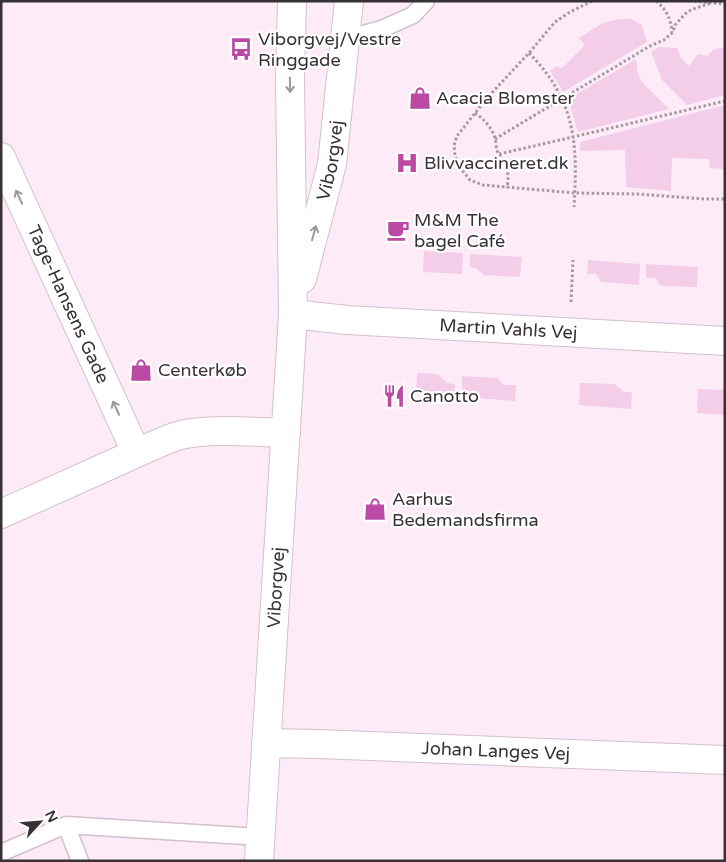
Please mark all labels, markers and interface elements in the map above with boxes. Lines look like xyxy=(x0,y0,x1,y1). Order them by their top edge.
place label: Viborgvej/Vestre Ringgade xyxy=(258,28,401,71)
bus stop icon: Viborgvej/Vestre Ringgade xyxy=(228,36,254,62)
one-way arrow xyxy=(285,76,295,93)
shop icon: Acacia Blomster xyxy=(407,85,433,111)
place label: Acacia Blomster xyxy=(436,87,575,109)
street label: Viborgvej xyxy=(312,119,347,203)
hospital icon: Blivvaccineret.dk xyxy=(394,150,420,176)
place label: Blivvaccineret.dk xyxy=(424,152,569,174)
one-way arrow xyxy=(14,190,24,205)
place label: M&M The bagel Café xyxy=(414,209,505,252)
cafe icon: M&M The bagel Café xyxy=(385,217,411,243)
street label: Tage-Hansens Gade xyxy=(23,222,114,387)
one-way arrow xyxy=(310,226,319,242)
street label: Martin Vahls Vej xyxy=(439,314,578,344)
shop icon: Centerkøb xyxy=(128,357,154,383)
place label: Centerkøb xyxy=(158,359,247,381)
restaurant icon: Canotto xyxy=(381,383,407,409)
place label: Canotto xyxy=(410,385,479,407)
one-way arrow xyxy=(111,401,120,416)
place label: Aarhus Bedemandsfirma xyxy=(392,488,539,531)
shop icon: Aarhus Bedemandsfirma xyxy=(362,496,388,522)
street label: Viborgvej xyxy=(262,546,289,629)
street label: Johan Langes Vej xyxy=(421,737,571,765)
north arrow xyxy=(15,797,65,847)
text: N xyxy=(41,808,61,825)

